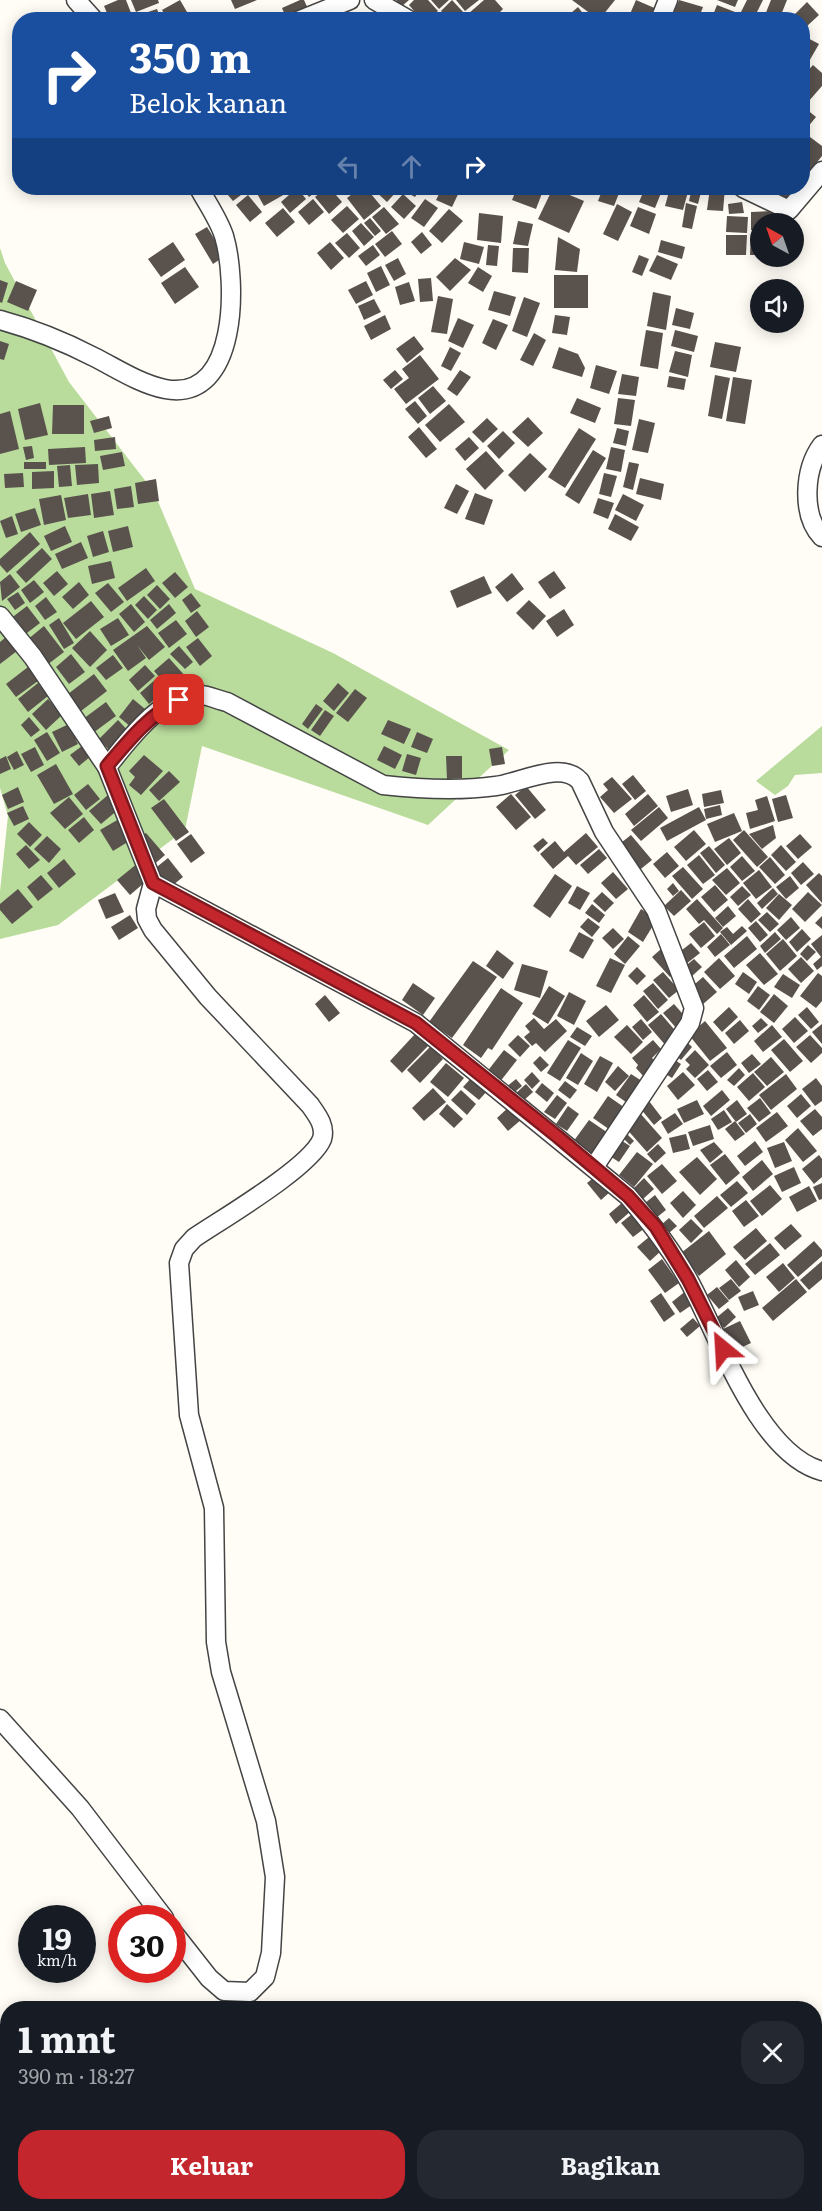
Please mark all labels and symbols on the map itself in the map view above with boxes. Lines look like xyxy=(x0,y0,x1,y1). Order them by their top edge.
north arrow xyxy=(750,213,804,267)
pin xyxy=(153,674,204,725)
position arrow xyxy=(691,1317,755,1381)
speed limit sign: 30 xyxy=(108,1905,186,1983)

